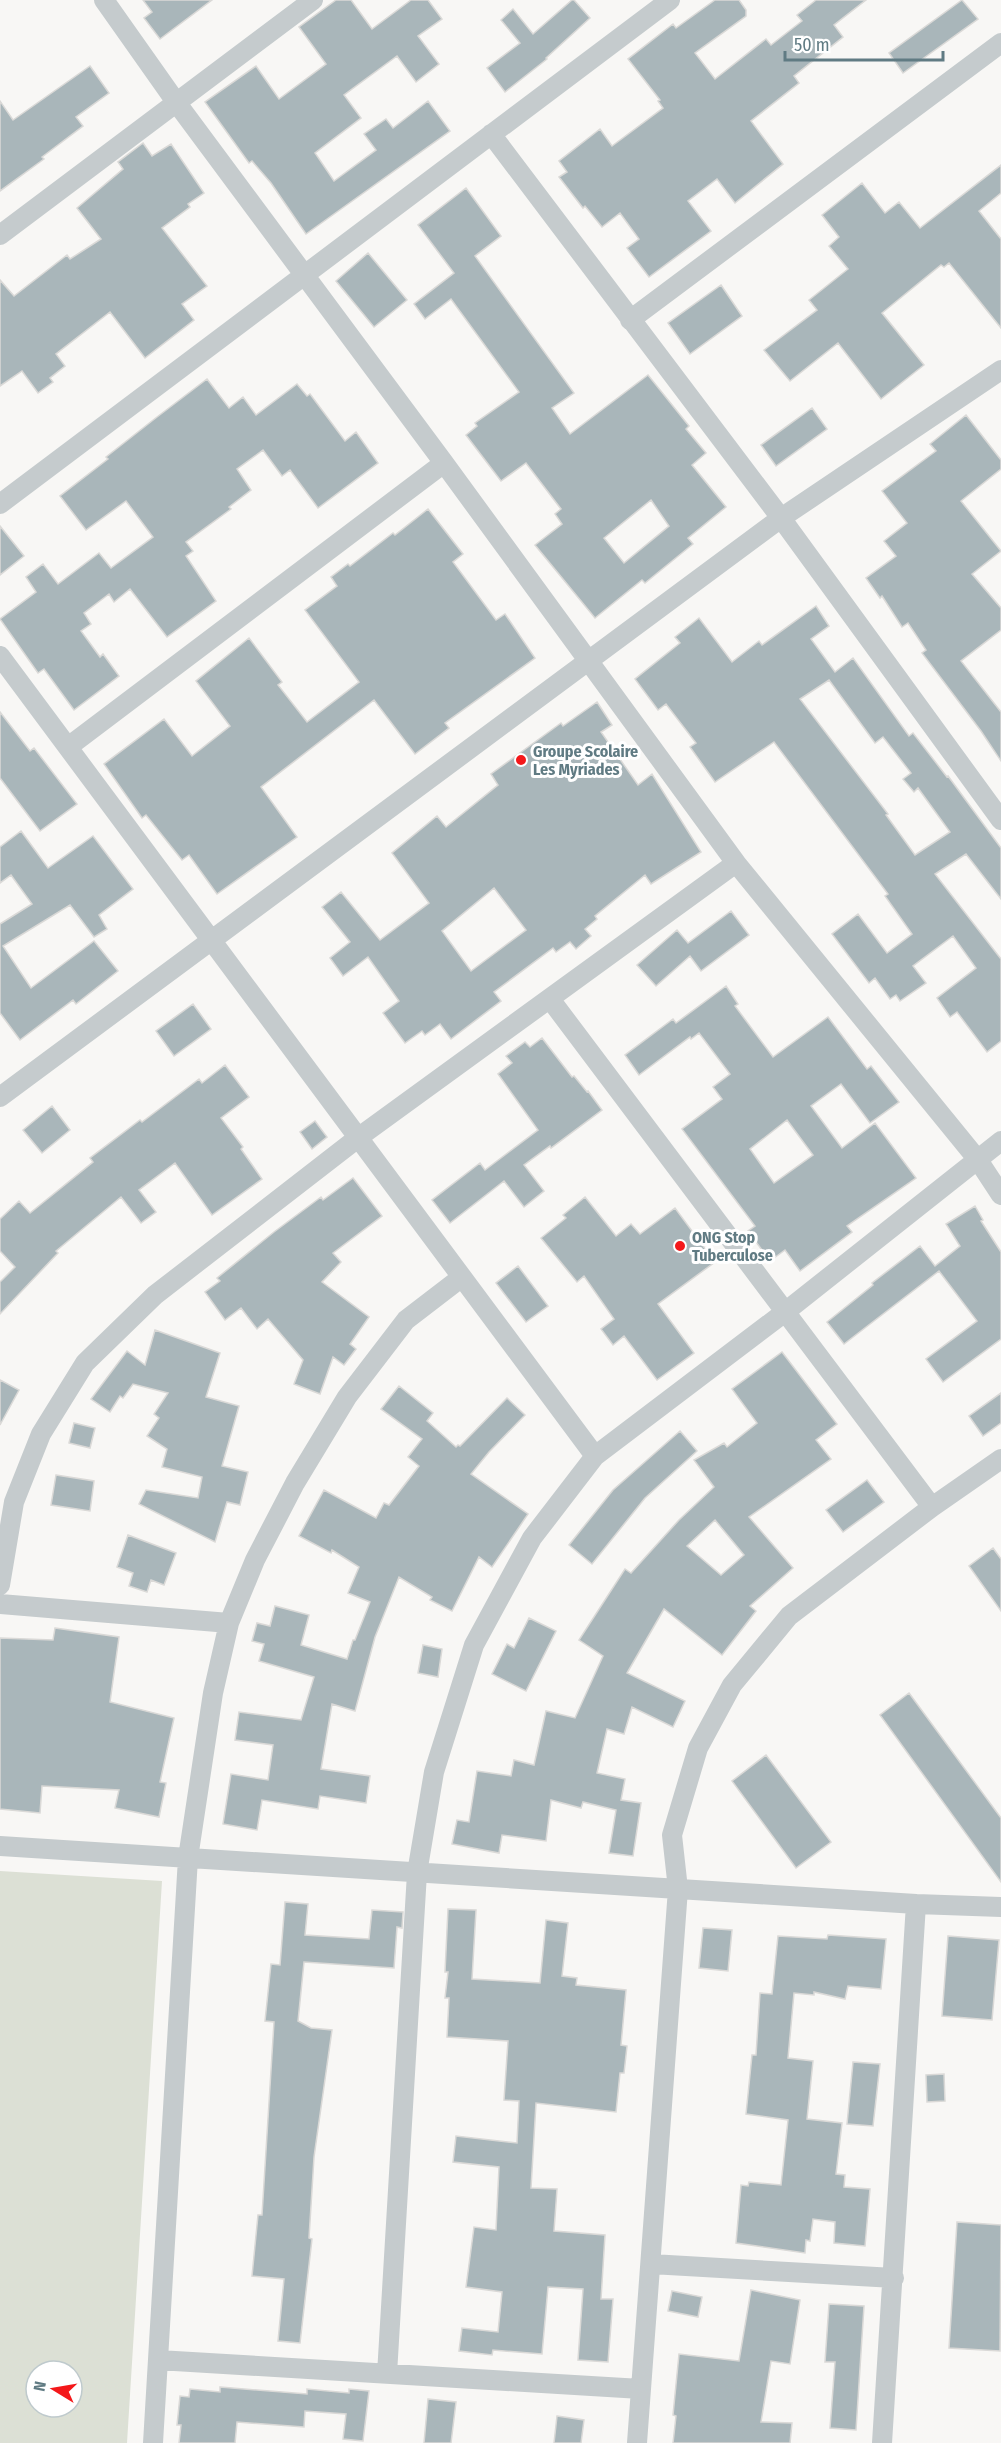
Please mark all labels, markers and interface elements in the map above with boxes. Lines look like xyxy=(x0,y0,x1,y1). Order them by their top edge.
scale bar xyxy=(785,24,942,62)
text: 50 m xyxy=(794,34,830,56)
place label: Groupe Scolaire Les Myriades xyxy=(533,742,638,779)
marker: Groupe Scolaire Les Myriades xyxy=(514,753,528,767)
place label: ONG Stop Tuberculose xyxy=(692,1228,773,1265)
marker: ONG Stop Tuberculose xyxy=(673,1239,687,1253)
north arrow xyxy=(24,2359,84,2419)
text: N xyxy=(30,2380,50,2393)

